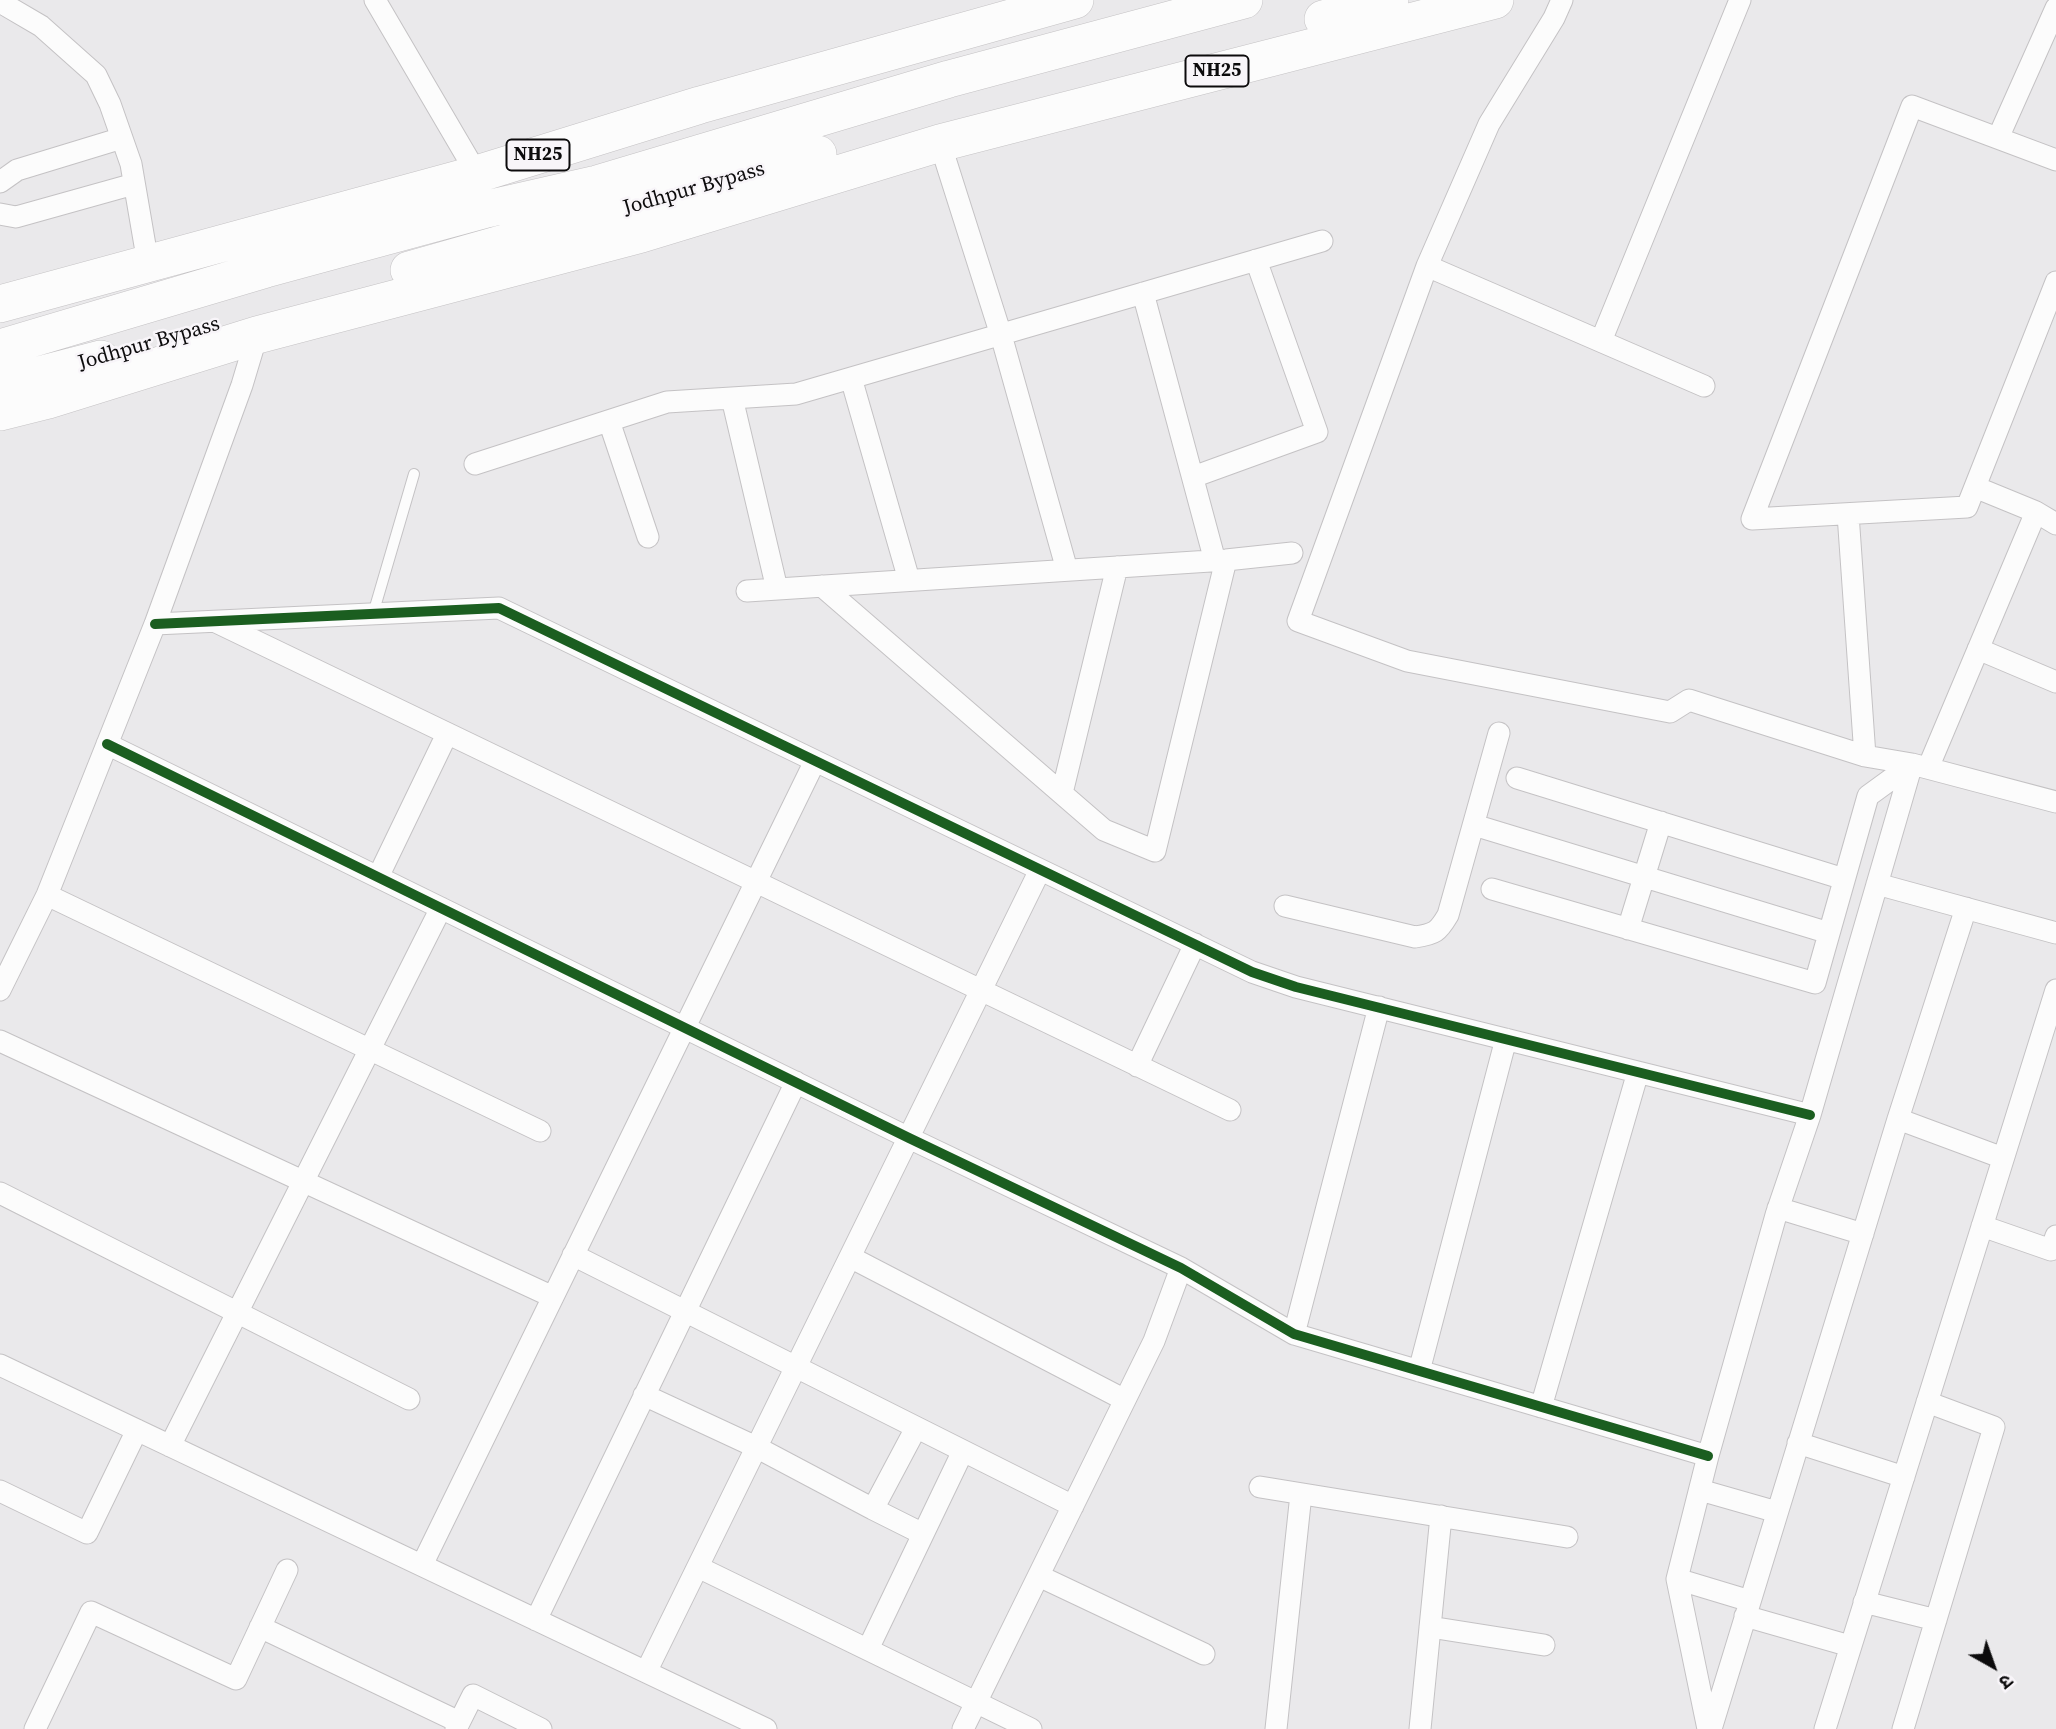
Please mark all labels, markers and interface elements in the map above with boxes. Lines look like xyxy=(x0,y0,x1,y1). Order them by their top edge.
road number: NH25 xyxy=(1186,55,1248,86)
road number: NH25 xyxy=(506,140,570,170)
street label: Jodhpur Bypass xyxy=(620,157,768,221)
street label: Jodhpur Bypass xyxy=(75,312,223,376)
north arrow xyxy=(1958,1631,2028,1701)
text: उ xyxy=(1994,1669,2019,1696)

